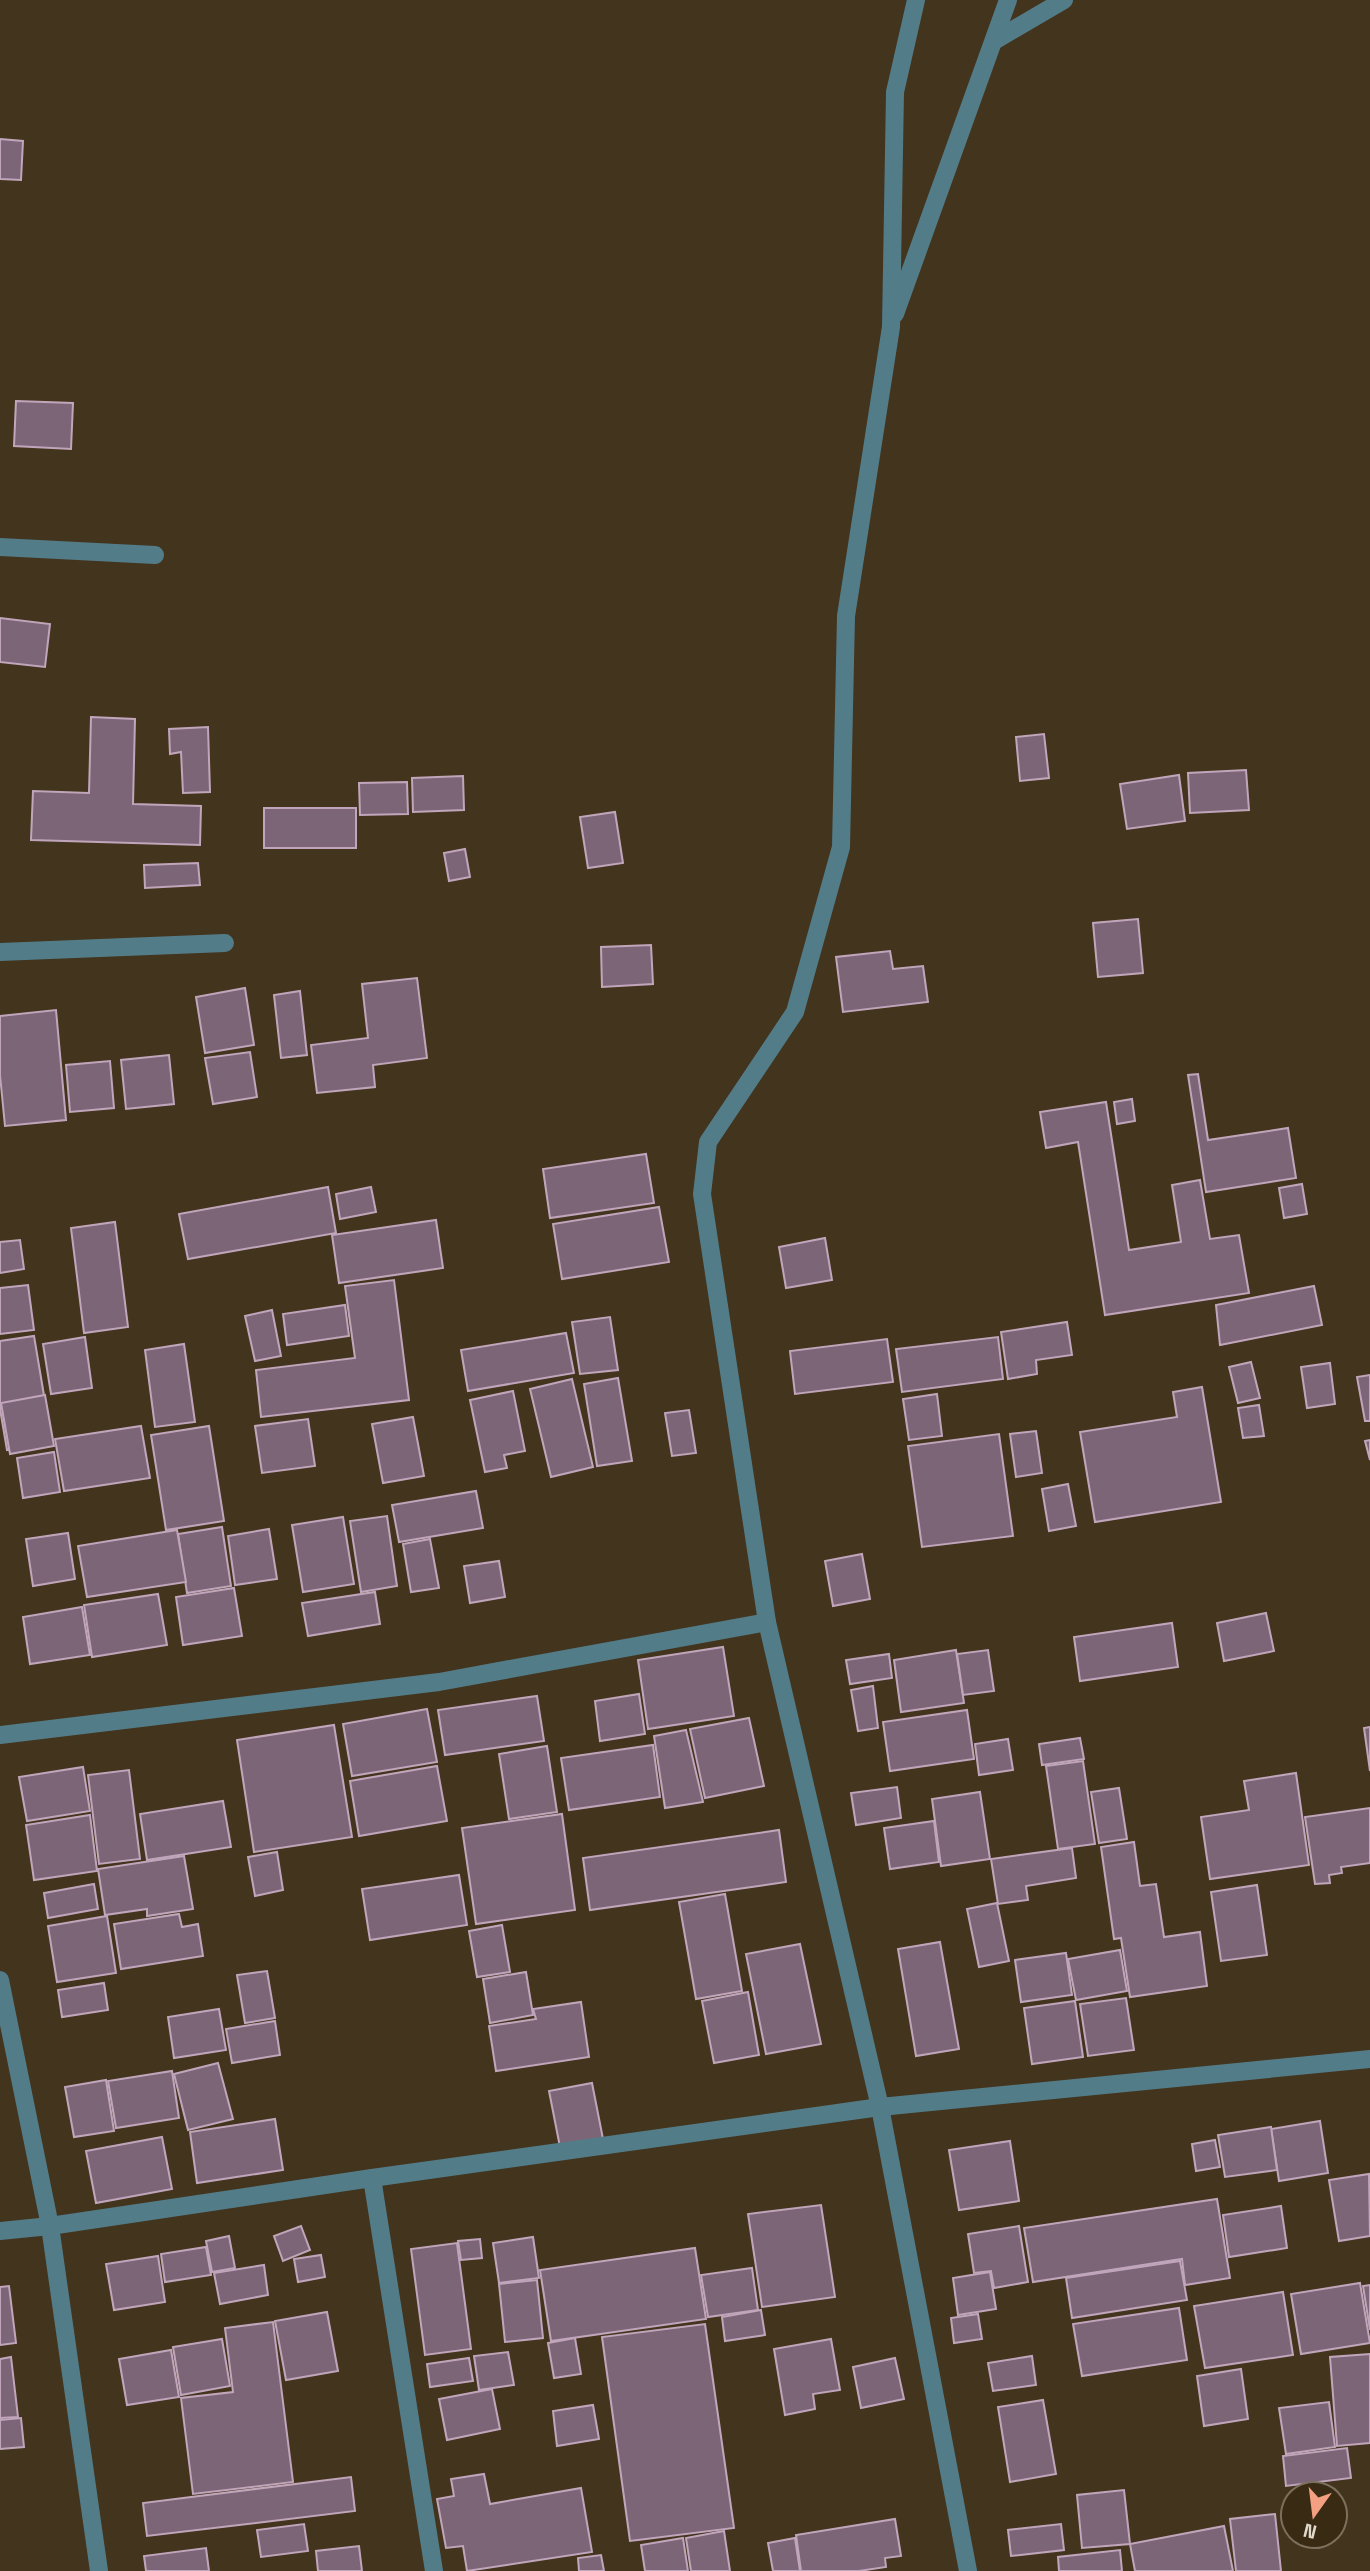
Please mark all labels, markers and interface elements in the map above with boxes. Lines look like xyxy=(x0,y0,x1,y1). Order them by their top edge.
north arrow xyxy=(1279,2480,1349,2550)
text: N xyxy=(1301,2517,1319,2545)

